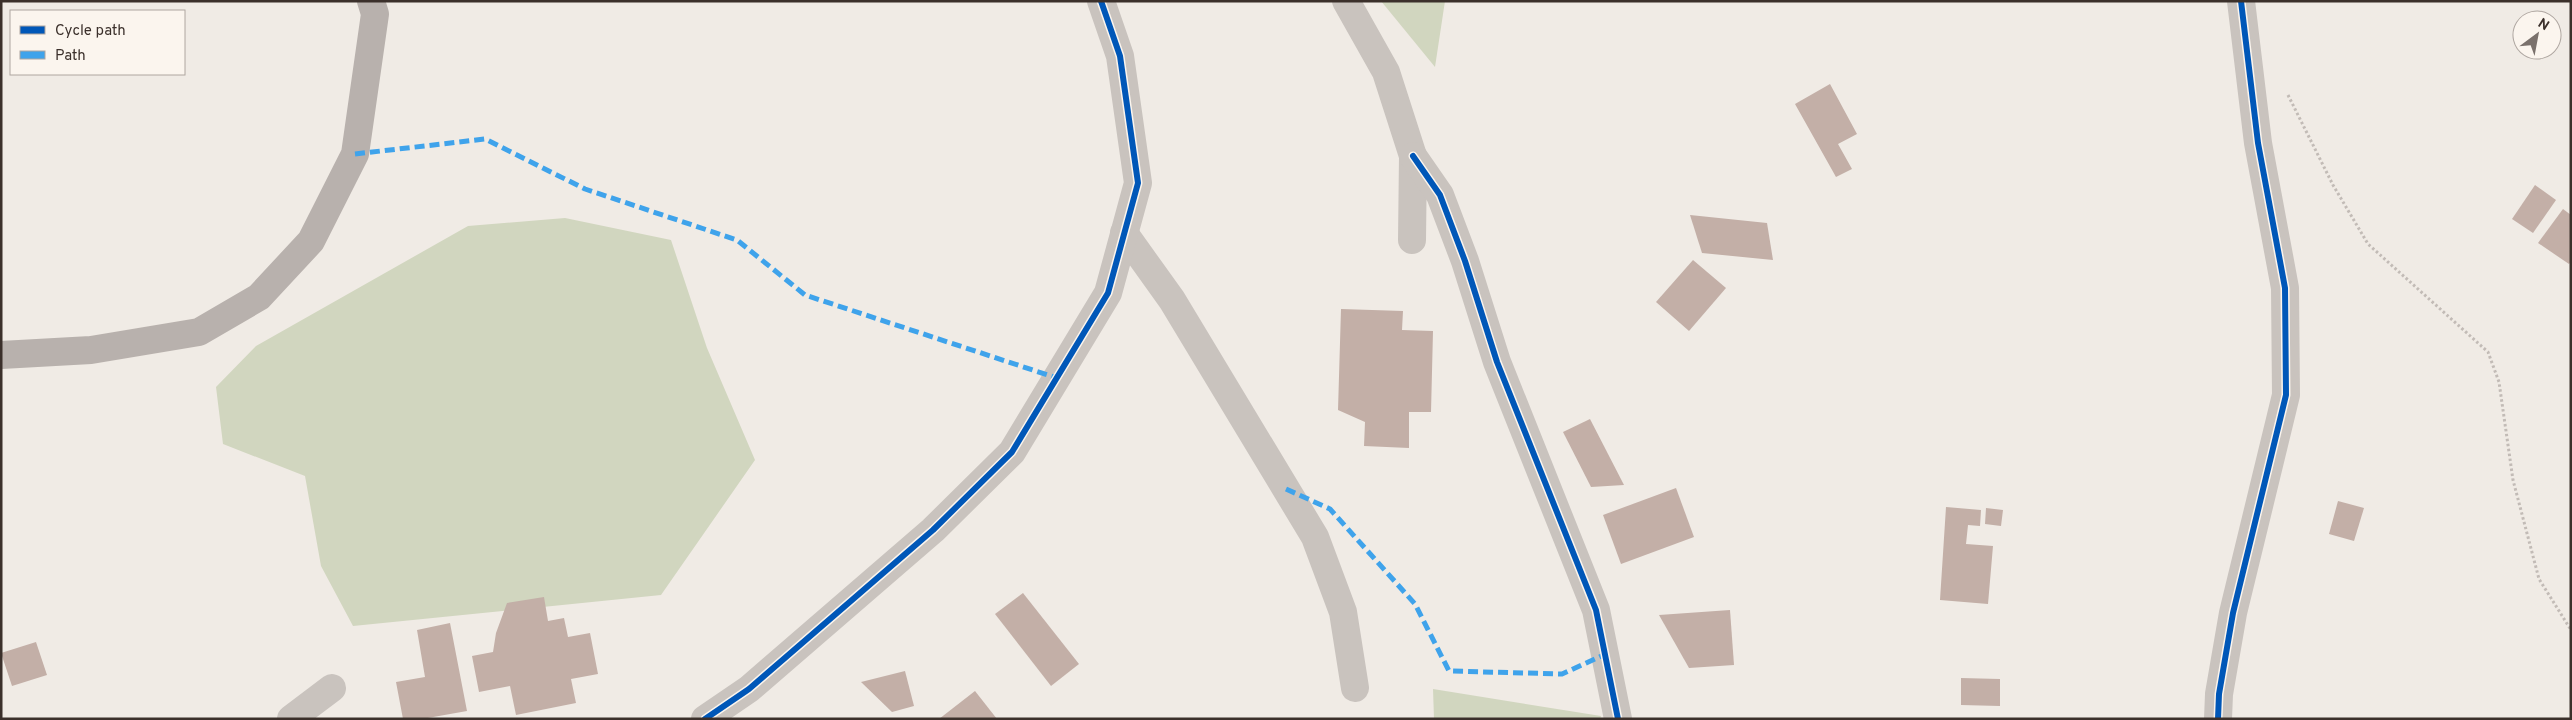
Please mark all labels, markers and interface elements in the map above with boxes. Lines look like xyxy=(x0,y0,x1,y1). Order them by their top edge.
legend xyxy=(10,10,185,75)
north arrow xyxy=(2512,10,2562,60)
text: N xyxy=(2534,15,2552,35)
text: Cycle path xyxy=(55,22,126,41)
text: Path xyxy=(55,47,86,66)

